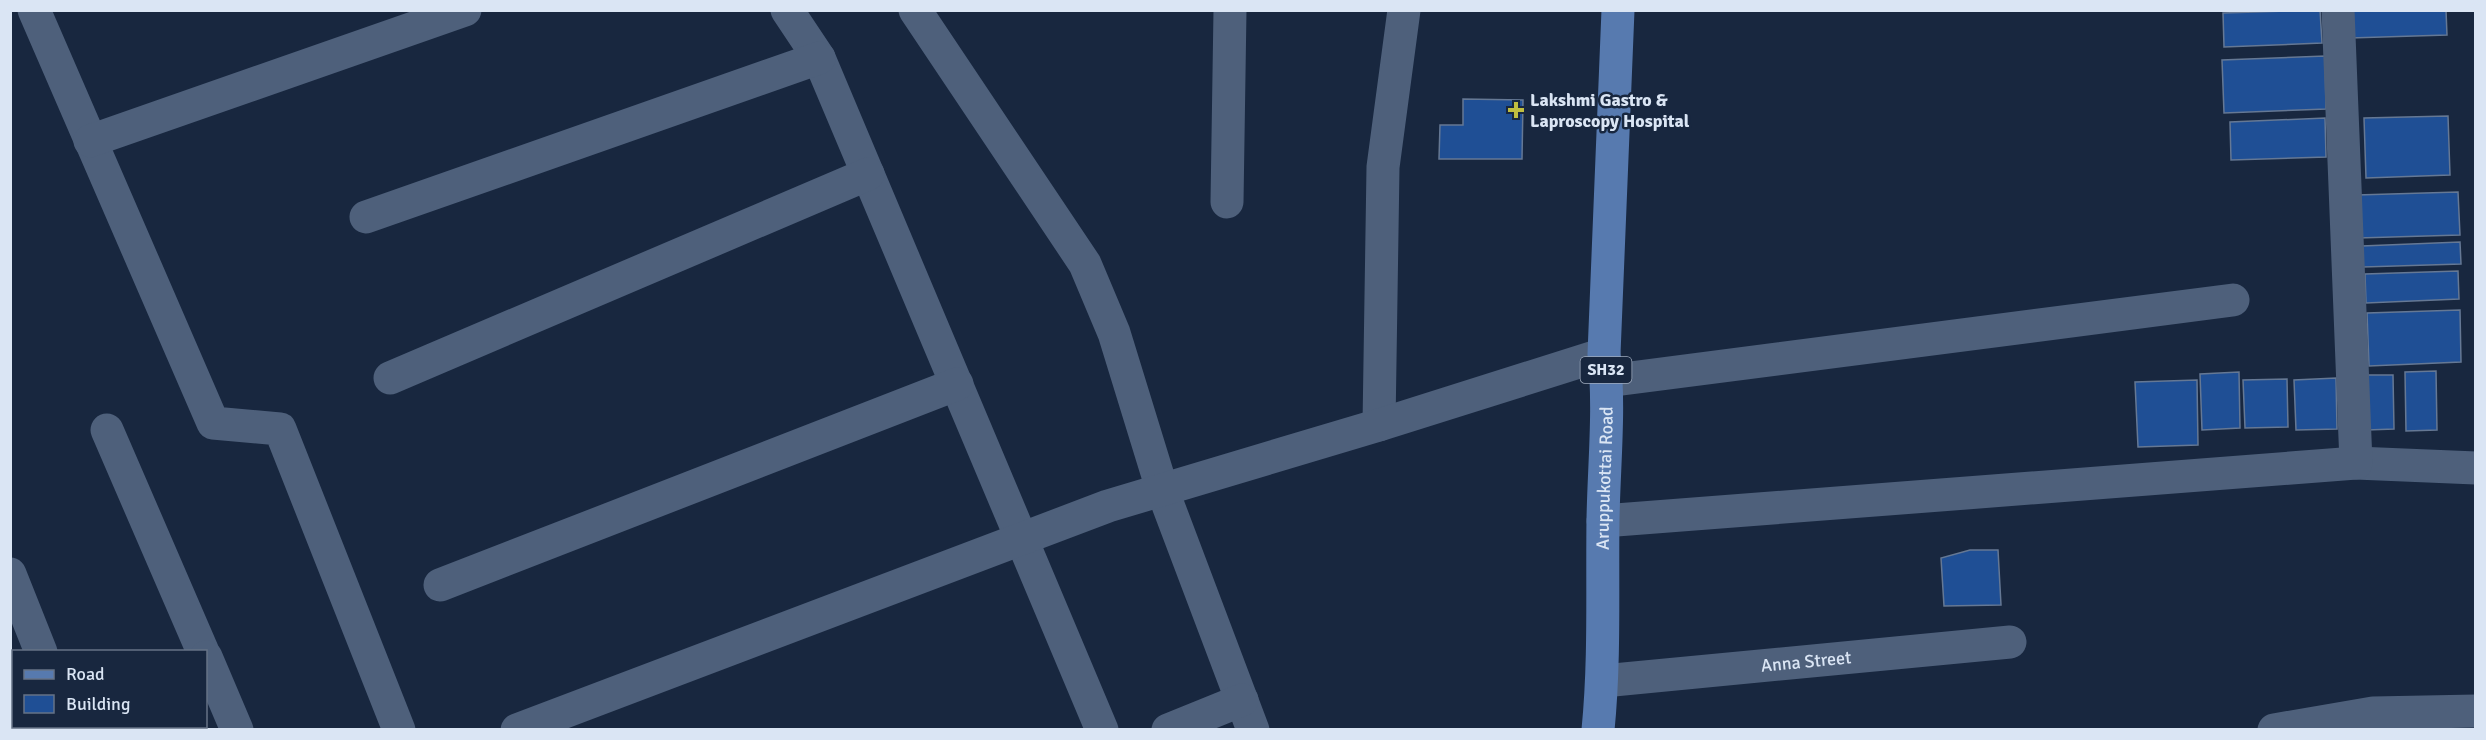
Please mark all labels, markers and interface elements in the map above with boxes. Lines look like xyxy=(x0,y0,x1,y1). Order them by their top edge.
place label: Lakshmi Gastro & Laproscopy Hospital xyxy=(1530,89,1690,132)
marker: Lakshmi Gastro & Laproscopy Hospital xyxy=(1507,101,1525,119)
road number: SH32 xyxy=(1580,357,1632,383)
street label: Aruppukottai Road xyxy=(1592,406,1618,550)
street label: Anna Street xyxy=(1760,646,1852,677)
legend xyxy=(12,650,207,728)
text: Road xyxy=(66,663,105,685)
text: Building xyxy=(66,693,130,715)

